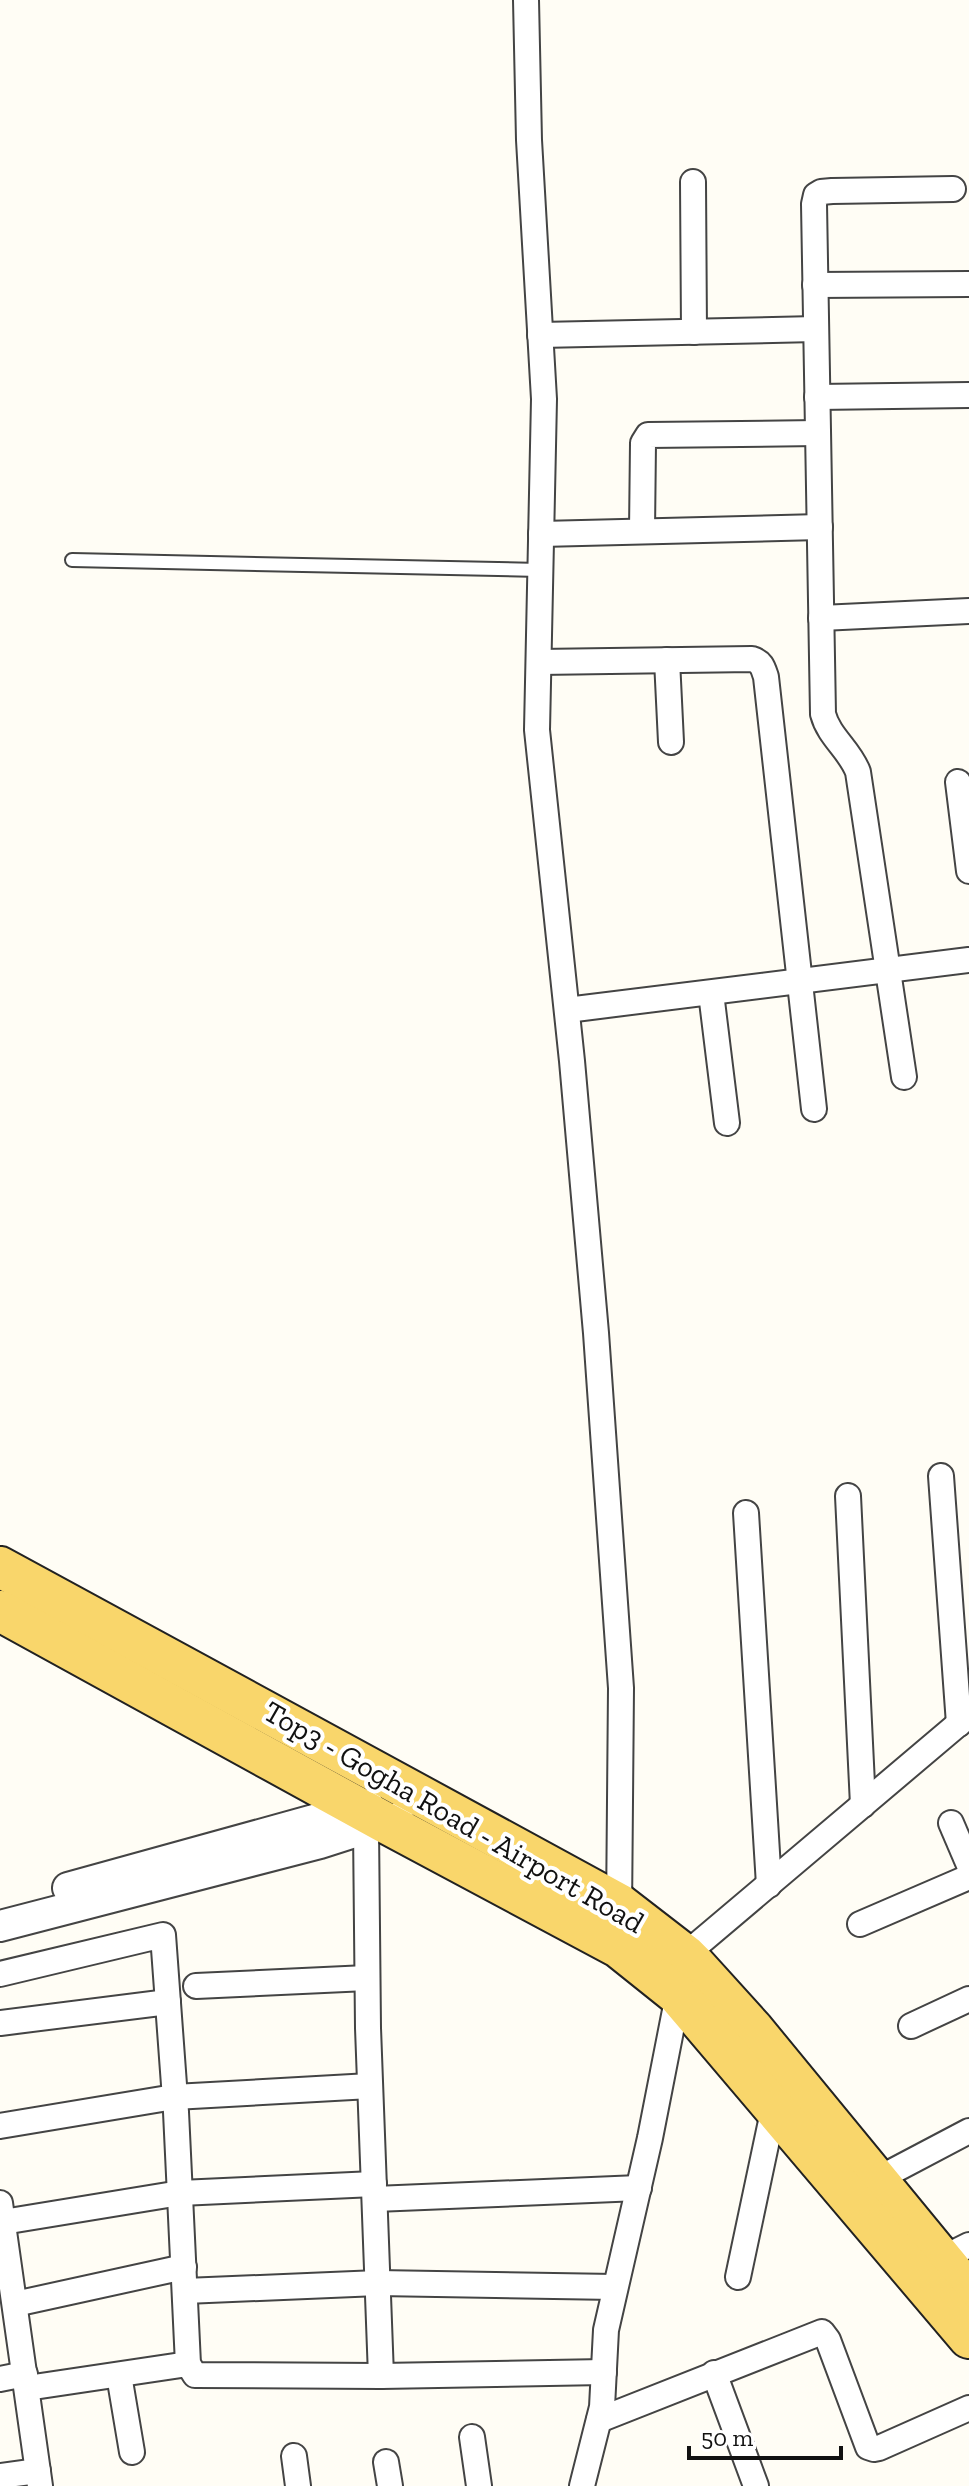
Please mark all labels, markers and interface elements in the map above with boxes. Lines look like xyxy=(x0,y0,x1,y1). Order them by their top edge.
street label: Top3 - Gogha Road - Airport Road xyxy=(258,1693,651,1941)
scale bar xyxy=(689,2410,841,2460)
text: 50 m xyxy=(701,2423,754,2452)

